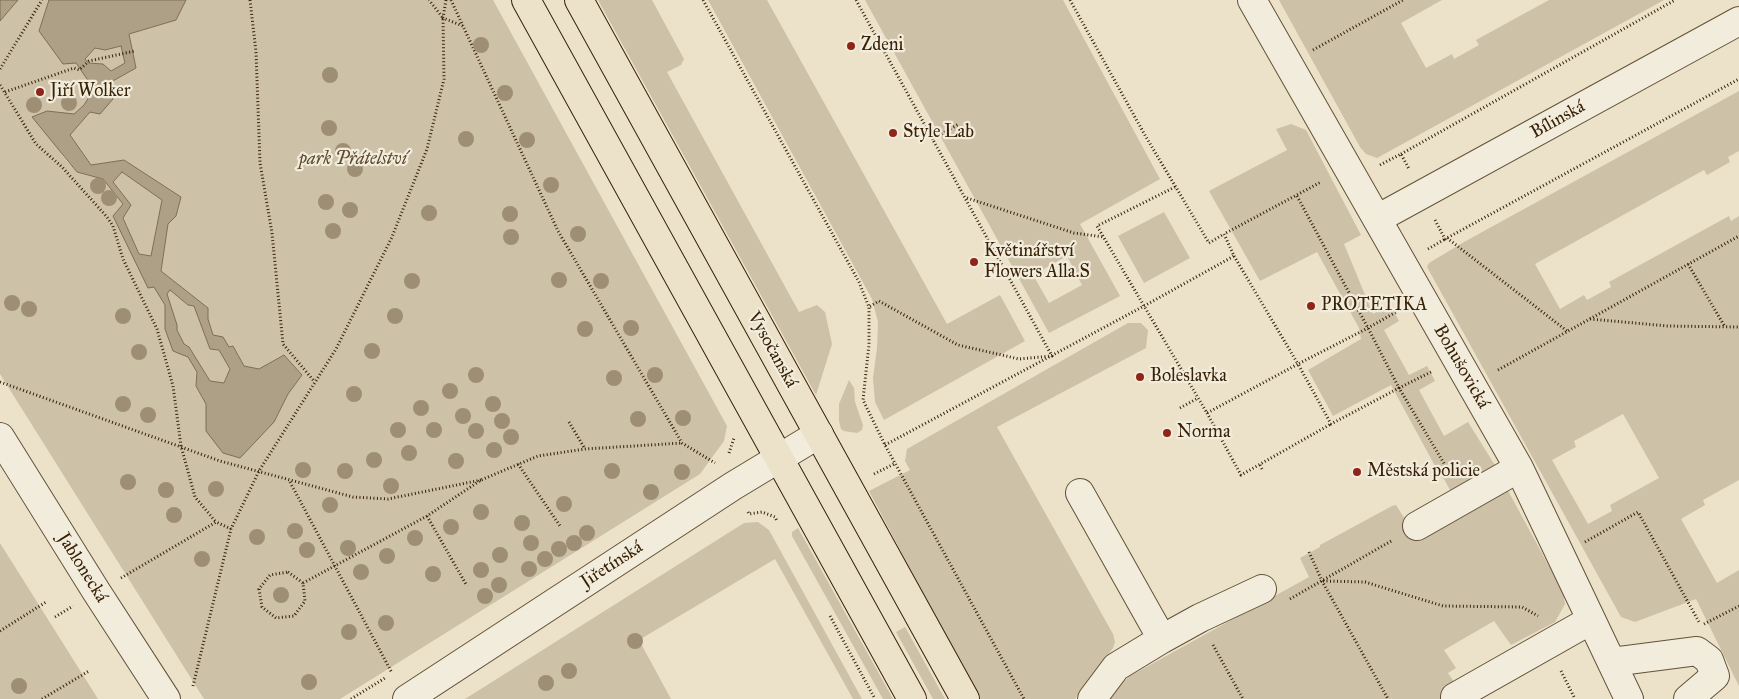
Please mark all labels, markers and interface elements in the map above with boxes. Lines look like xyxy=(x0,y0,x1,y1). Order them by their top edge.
place label: Zdeni xyxy=(861,35,903,57)
marker: Zdeni xyxy=(845,40,857,52)
place label: Jiří Wolker xyxy=(50,81,131,103)
marker: Jiří Wolker xyxy=(34,86,46,98)
street label: Bílinská xyxy=(1527,96,1589,144)
place label: Style Lab xyxy=(903,122,974,144)
marker: Style Lab xyxy=(887,127,899,139)
park label: park Přátelství xyxy=(299,149,407,171)
place label: Květinářství Flowers Alla.S xyxy=(984,241,1090,284)
marker: Květinářství Flowers Alla.S xyxy=(968,256,980,268)
place label: PROTETIKA xyxy=(1321,295,1427,317)
marker: PROTETIKA xyxy=(1305,300,1317,312)
street label: Vysočanská xyxy=(742,308,802,392)
street label: Bohušovická xyxy=(1428,321,1494,413)
place label: Boleslavka xyxy=(1150,366,1227,388)
marker: Boleslavka xyxy=(1134,371,1146,383)
place label: Norma xyxy=(1177,422,1231,444)
marker: Norma xyxy=(1161,427,1173,439)
place label: Městská policie xyxy=(1367,461,1480,483)
marker: Městská policie xyxy=(1351,466,1363,478)
street label: Jablonecká xyxy=(52,529,112,607)
street label: Jiřetínská xyxy=(577,537,647,593)

